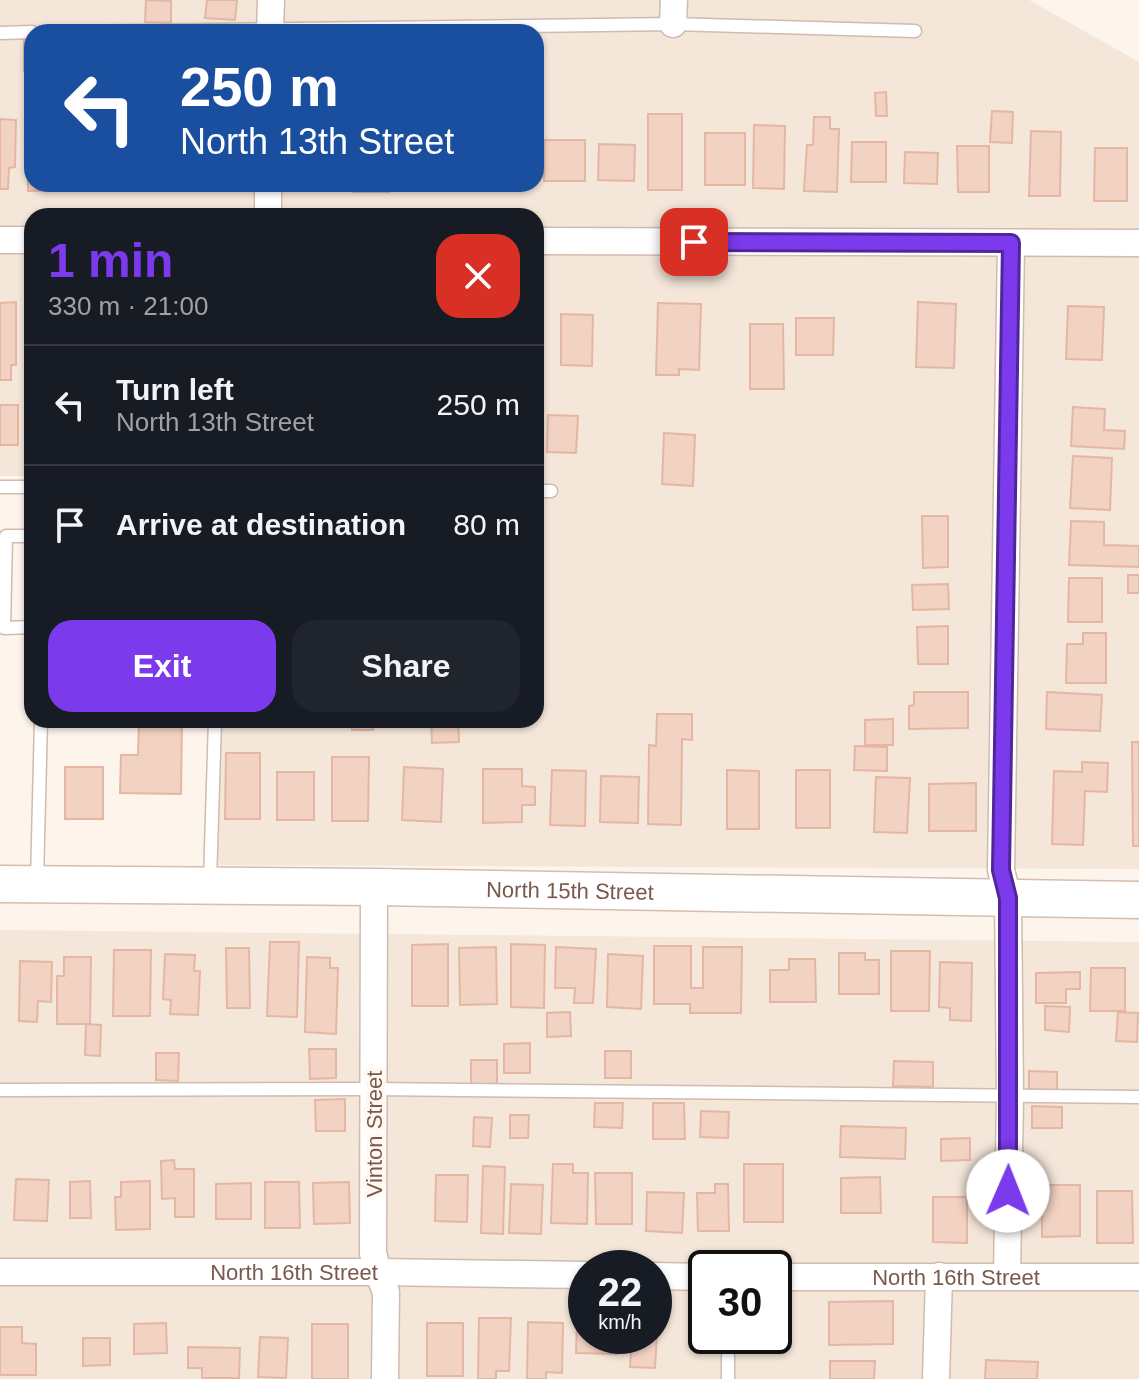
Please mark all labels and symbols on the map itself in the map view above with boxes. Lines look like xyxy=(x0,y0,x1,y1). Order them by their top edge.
pin xyxy=(660,208,728,276)
street label: North 15th Street xyxy=(486,877,654,905)
street label: Vinton Street xyxy=(362,1071,387,1197)
position arrow xyxy=(966,1149,1050,1233)
speed limit sign: 30 xyxy=(688,1250,792,1354)
street label: North 16th Street xyxy=(210,1260,378,1285)
street label: North 16th Street xyxy=(872,1265,1040,1290)

